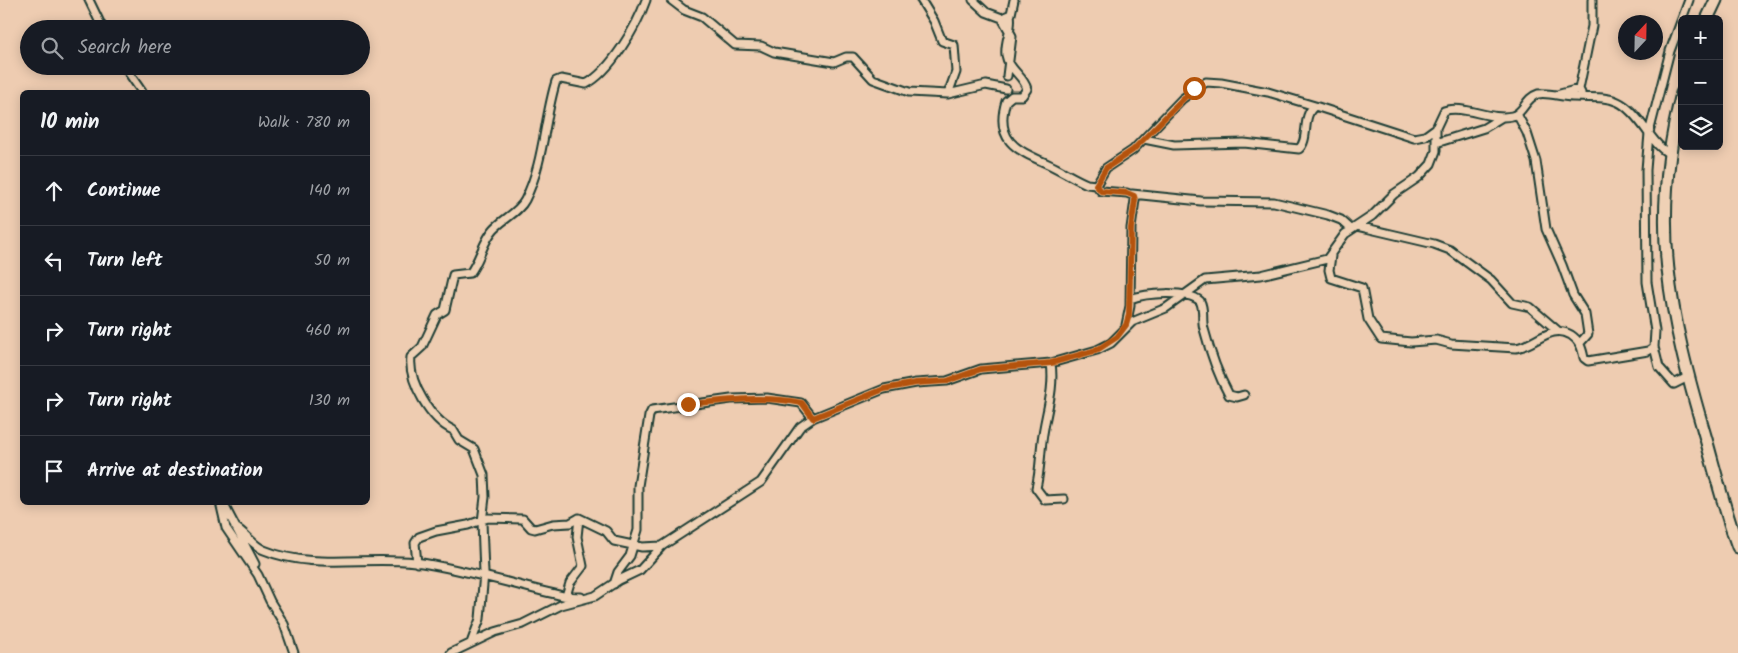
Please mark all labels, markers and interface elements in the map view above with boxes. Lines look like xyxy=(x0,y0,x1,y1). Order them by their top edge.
north arrow xyxy=(1618,15,1663,60)
map controls xyxy=(1678,15,1723,150)
button: + xyxy=(1678,15,1723,60)
search box xyxy=(20,20,370,75)
text: Search here xyxy=(78,33,172,63)
icon: search xyxy=(38,34,66,62)
button: − xyxy=(1678,60,1723,105)
route start xyxy=(1183,77,1206,100)
button: layers xyxy=(1678,105,1723,150)
text: 10 min xyxy=(40,106,100,139)
text: Walk · 780 m xyxy=(258,110,350,135)
text: Continue xyxy=(87,176,160,206)
icon: ahead xyxy=(40,177,68,205)
text: 140 m xyxy=(309,178,350,203)
text: Turn left xyxy=(87,246,162,276)
icon: left xyxy=(40,247,68,275)
text: 50 m xyxy=(314,248,350,273)
text: Turn right xyxy=(87,316,172,346)
icon: right xyxy=(40,317,68,345)
text: 460 m xyxy=(305,318,350,343)
text: Turn right xyxy=(87,386,172,416)
icon: right xyxy=(40,387,68,415)
text: 130 m xyxy=(309,388,350,413)
route end xyxy=(677,393,700,416)
text: Arrive at destination xyxy=(87,456,263,486)
icon: arrive xyxy=(40,457,68,485)

